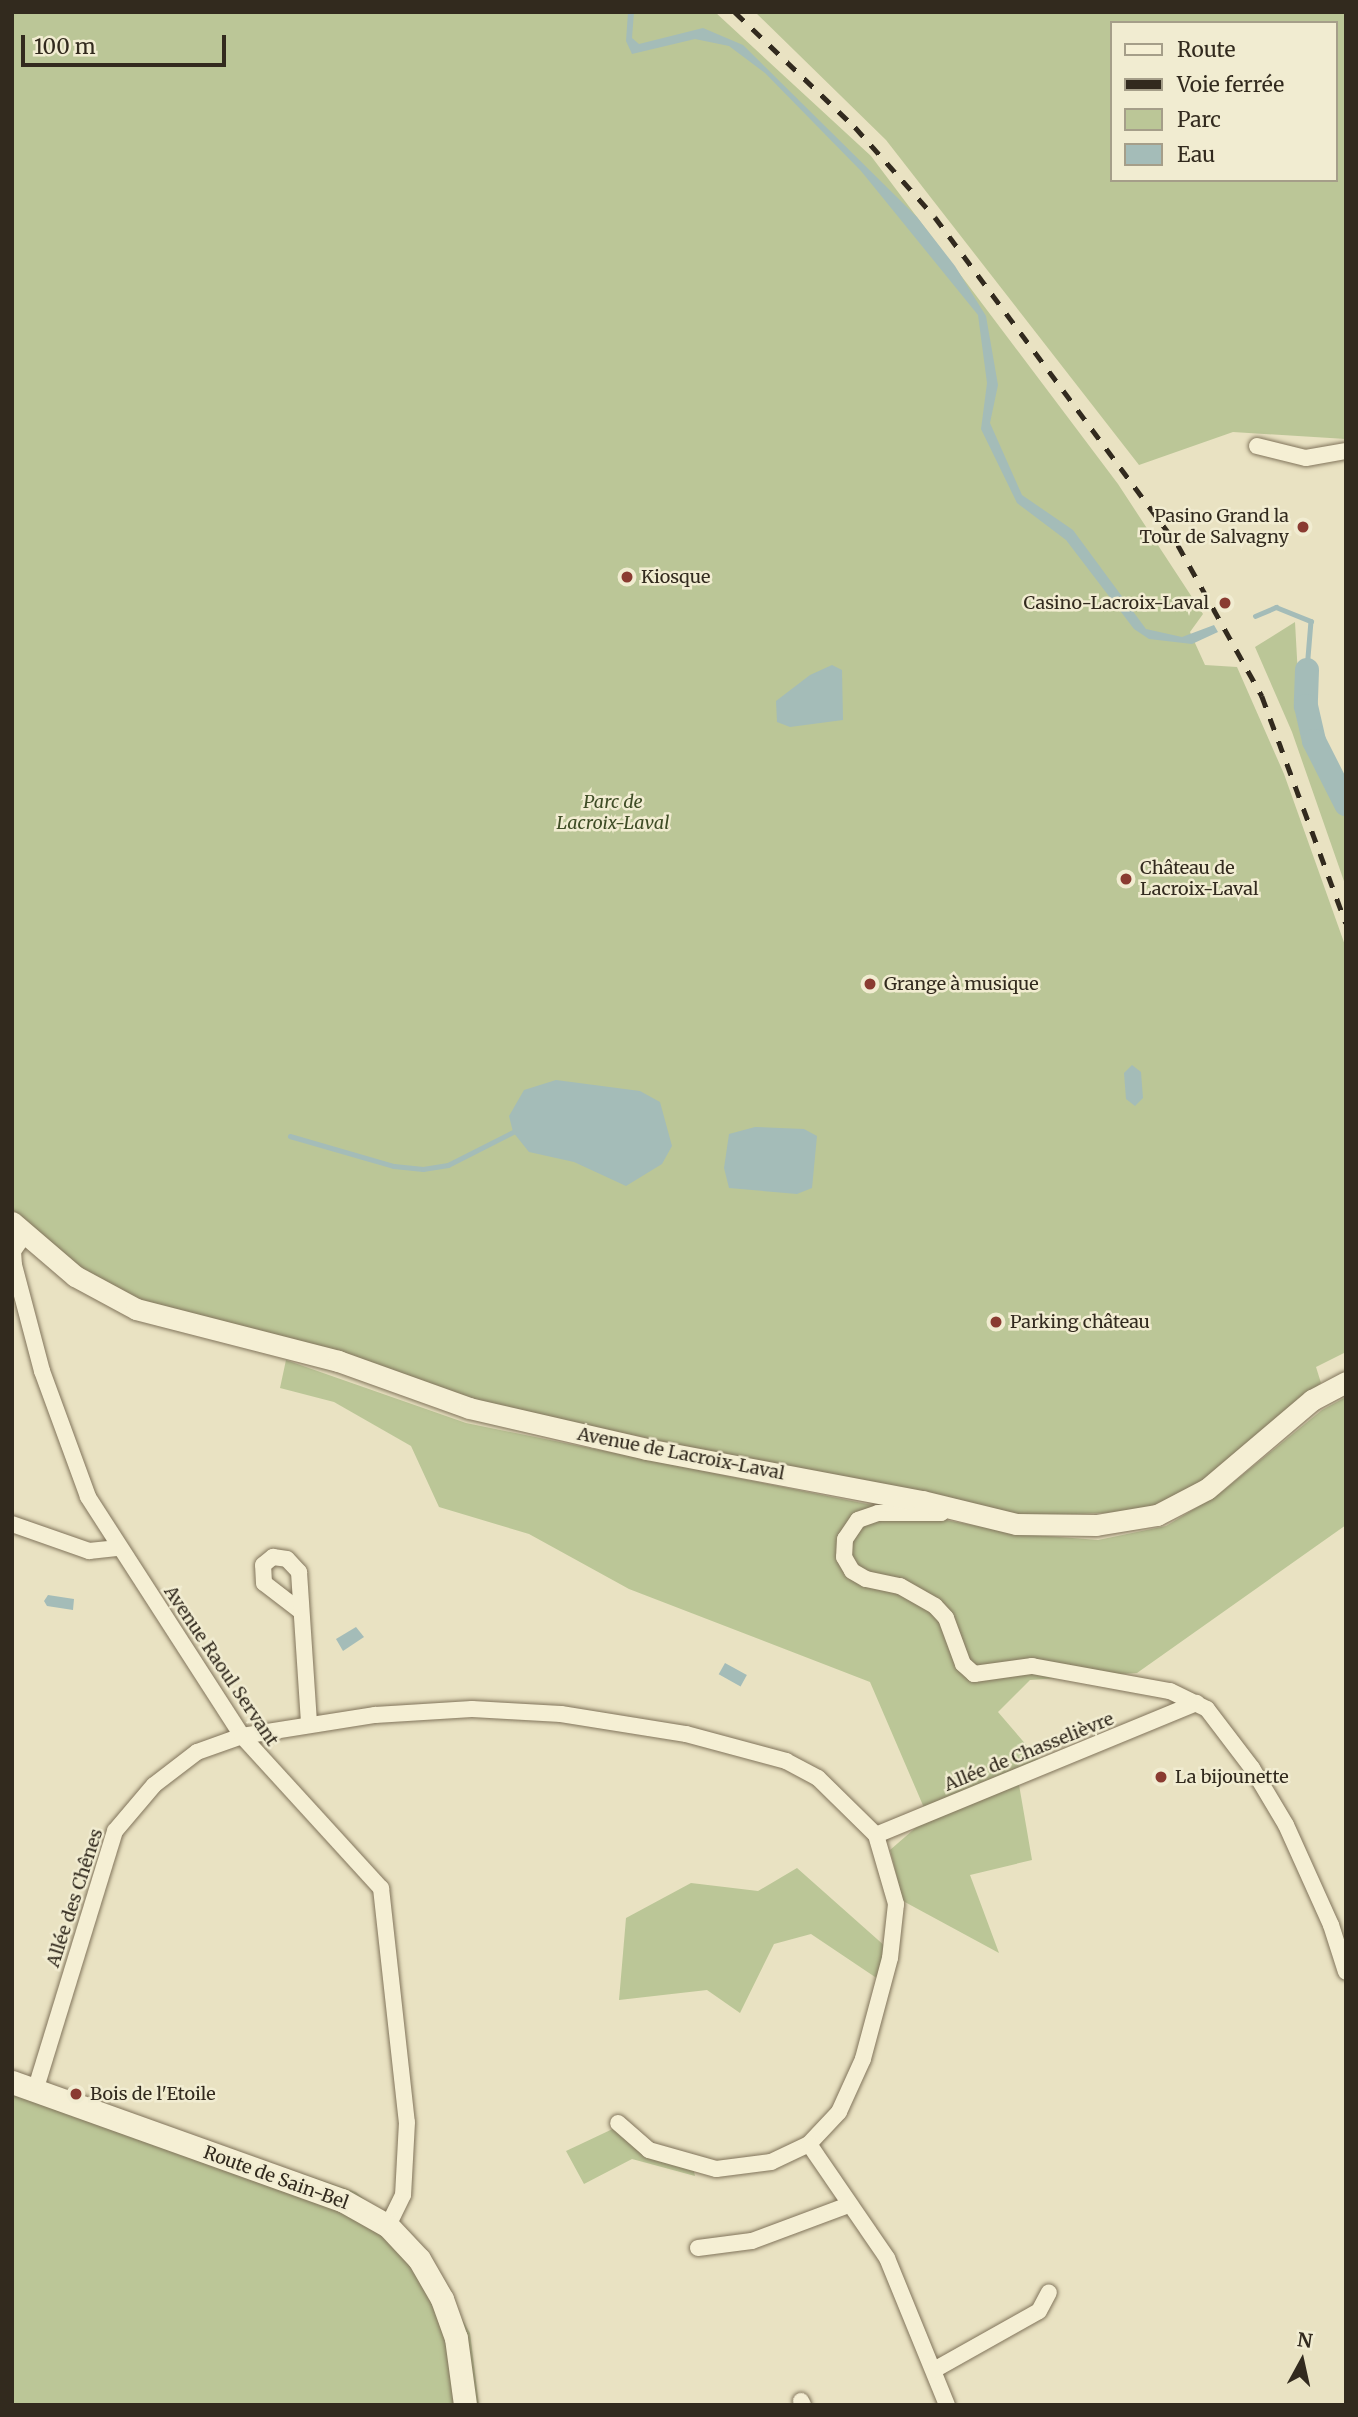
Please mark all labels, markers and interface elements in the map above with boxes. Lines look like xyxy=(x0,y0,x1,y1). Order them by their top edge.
scale bar xyxy=(24,21,229,65)
legend xyxy=(1110,21,1337,182)
text: 100 m xyxy=(34,33,96,60)
text: Route xyxy=(1177,36,1235,63)
text: Voie ferrée xyxy=(1177,71,1284,98)
text: Parc xyxy=(1177,106,1221,133)
text: Eau xyxy=(1177,141,1215,168)
place label: Pasino Grand la Tour de Salvagny xyxy=(1139,506,1289,548)
marker: Pasino Grand la Tour de Salvagny xyxy=(1295,519,1311,535)
place label: Kiosque xyxy=(641,566,710,588)
marker: Kiosque xyxy=(619,569,635,585)
place label: Casino-Lacroix-Laval xyxy=(1024,592,1209,614)
marker: Casino-Lacroix-Laval xyxy=(1215,593,1235,613)
park label: Parc de Lacroix-Laval xyxy=(557,792,669,834)
place label: Château de Lacroix-Laval xyxy=(1140,858,1259,900)
marker: Château de Lacroix-Laval xyxy=(1118,871,1134,887)
place label: Grange à musique xyxy=(884,973,1039,995)
marker: Grange à musique xyxy=(862,976,878,992)
place label: Parking château xyxy=(1010,1311,1150,1333)
marker: Parking château xyxy=(988,1314,1004,1330)
street label: Avenue de Lacroix-Laval xyxy=(576,1423,786,1485)
street label: Avenue Raoul Servant xyxy=(159,1582,283,1750)
street label: Allée de Chasselièvre xyxy=(941,1708,1117,1796)
place label: La bijounette xyxy=(1175,1766,1289,1788)
marker: La bijounette xyxy=(1153,1769,1169,1785)
street label: Allée des Chênes xyxy=(42,1826,108,1970)
place label: Bois de l'Etoile xyxy=(90,2083,216,2105)
marker: Bois de l'Etoile xyxy=(68,2086,84,2102)
street label: Route de Sain-Bel xyxy=(201,2142,351,2214)
north arrow xyxy=(1267,2326,1337,2396)
text: N xyxy=(1296,2327,1314,2353)

